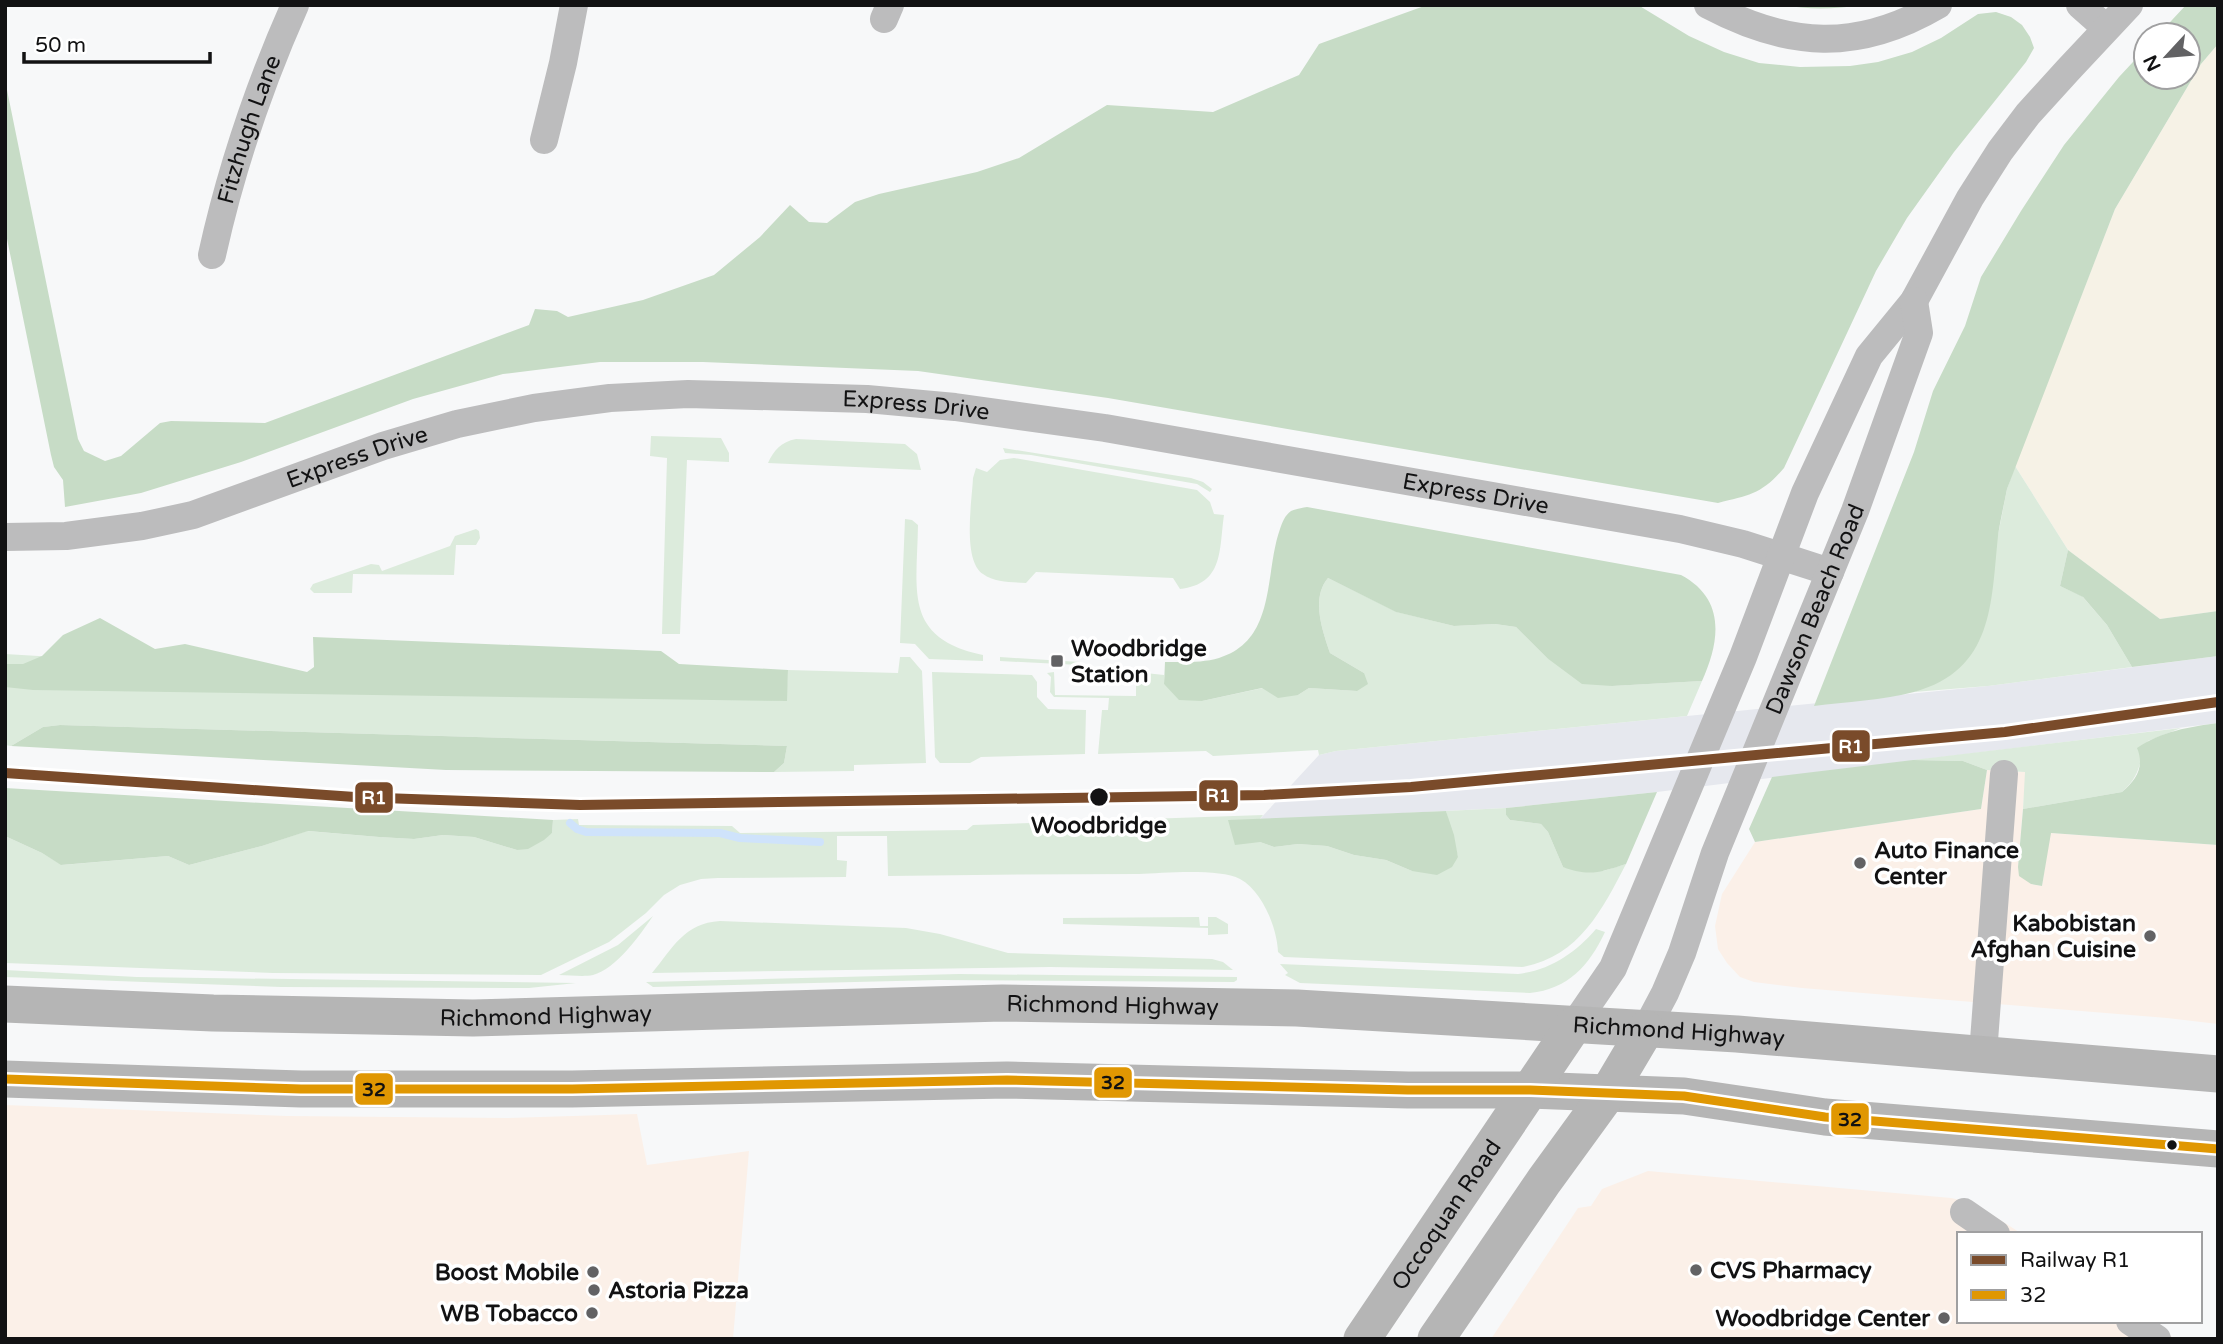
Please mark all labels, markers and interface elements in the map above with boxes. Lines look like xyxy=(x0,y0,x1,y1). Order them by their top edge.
scale bar xyxy=(24,21,210,65)
north arrow xyxy=(2132,21,2202,91)
text: 50 m xyxy=(35,33,86,58)
street label: Fitzhugh Lane xyxy=(212,51,288,207)
text: N xyxy=(2139,51,2166,75)
street label: Express Drive xyxy=(842,385,991,427)
street label: Express Drive xyxy=(283,420,431,495)
street label: Express Drive xyxy=(1400,468,1551,521)
street label: Dawson Beach Road xyxy=(1760,500,1871,719)
place label: Woodbridge Station xyxy=(1071,635,1207,689)
marker: Woodbridge Station xyxy=(1049,653,1065,669)
line badge: R1 xyxy=(1831,729,1871,763)
text: R1 xyxy=(1838,736,1864,758)
line badge: R1 xyxy=(1198,779,1239,812)
line badge: R1 xyxy=(354,781,394,814)
text: R1 xyxy=(1205,785,1231,807)
marker: Woodbridge xyxy=(1088,786,1110,808)
text: R1 xyxy=(361,787,387,809)
place label: Woodbridge xyxy=(1031,812,1167,840)
place label: Auto Finance Center xyxy=(1874,837,2019,891)
marker: Auto Finance Center xyxy=(1852,855,1868,871)
place label: Kabobistan Afghan Cuisine xyxy=(1971,910,2136,964)
marker: Kabobistan Afghan Cuisine xyxy=(2142,928,2158,944)
street label: Richmond Highway xyxy=(1006,990,1219,1022)
street label: Richmond Highway xyxy=(439,1000,652,1033)
street label: Richmond Highway xyxy=(1572,1011,1786,1053)
line badge: 32 xyxy=(1093,1066,1133,1099)
line badge: 32 xyxy=(354,1072,394,1106)
text: 32 xyxy=(1101,1072,1125,1094)
text: 32 xyxy=(362,1079,386,1101)
line badge: 32 xyxy=(1830,1102,1870,1136)
text: 32 xyxy=(1838,1109,1862,1131)
street label: Occoquan Road xyxy=(1386,1135,1508,1296)
unlabelled marker xyxy=(2165,1138,2179,1152)
legend xyxy=(1957,1232,2202,1323)
text: Railway R1 xyxy=(2020,1248,2130,1273)
place label: CVS Pharmacy xyxy=(1710,1257,1872,1285)
place label: Boost Mobile xyxy=(435,1259,579,1287)
marker: CVS Pharmacy xyxy=(1688,1262,1704,1278)
marker: Boost Mobile xyxy=(585,1264,601,1280)
place label: Astoria Pizza xyxy=(608,1277,749,1305)
marker: Astoria Pizza xyxy=(586,1282,602,1298)
text: 32 xyxy=(2020,1283,2046,1308)
place label: WB Tobacco xyxy=(441,1300,578,1328)
marker: WB Tobacco xyxy=(584,1305,600,1321)
place label: Woodbridge Center xyxy=(1715,1305,1931,1333)
marker: Woodbridge Center xyxy=(1936,1310,1952,1326)

